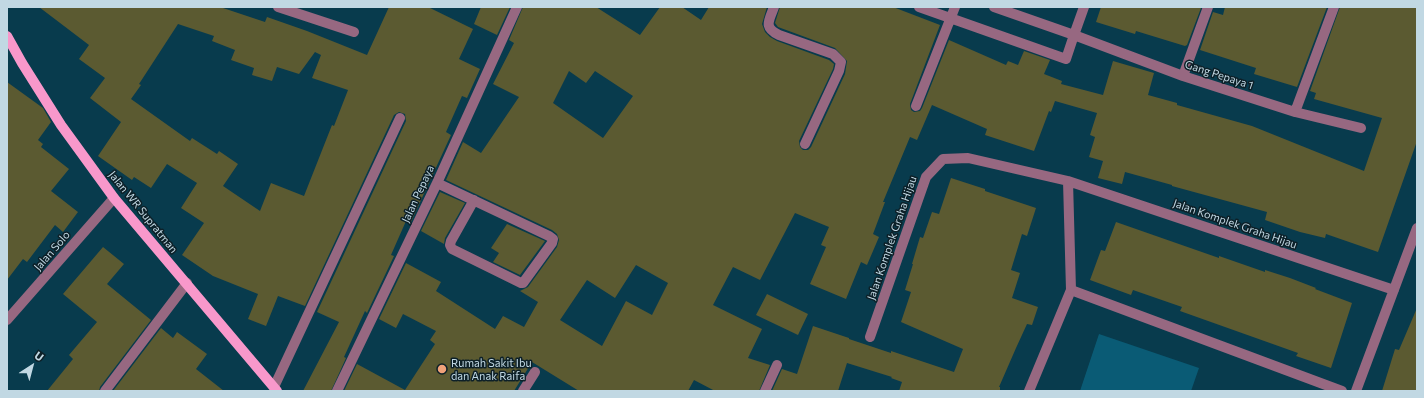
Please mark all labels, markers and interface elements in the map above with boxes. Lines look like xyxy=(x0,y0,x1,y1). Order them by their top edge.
street label: Gang Pepaya 1 xyxy=(1183,58,1255,92)
street label: Jalan Pepaya xyxy=(399,163,437,225)
street label: Jalan WR Supratman xyxy=(106,168,180,256)
street label: Jalan Komplek Graha Hijau xyxy=(865,174,919,302)
street label: Jalan Komplek Graha Hijau xyxy=(1171,197,1299,251)
street label: Jalan Solo xyxy=(31,228,73,274)
north arrow xyxy=(12,346,52,386)
text: U xyxy=(32,348,46,363)
place label: Rumah Sakit Ibu dan Anak Raifa xyxy=(451,356,532,382)
marker: Rumah Sakit Ibu dan Anak Raifa xyxy=(436,363,448,375)

